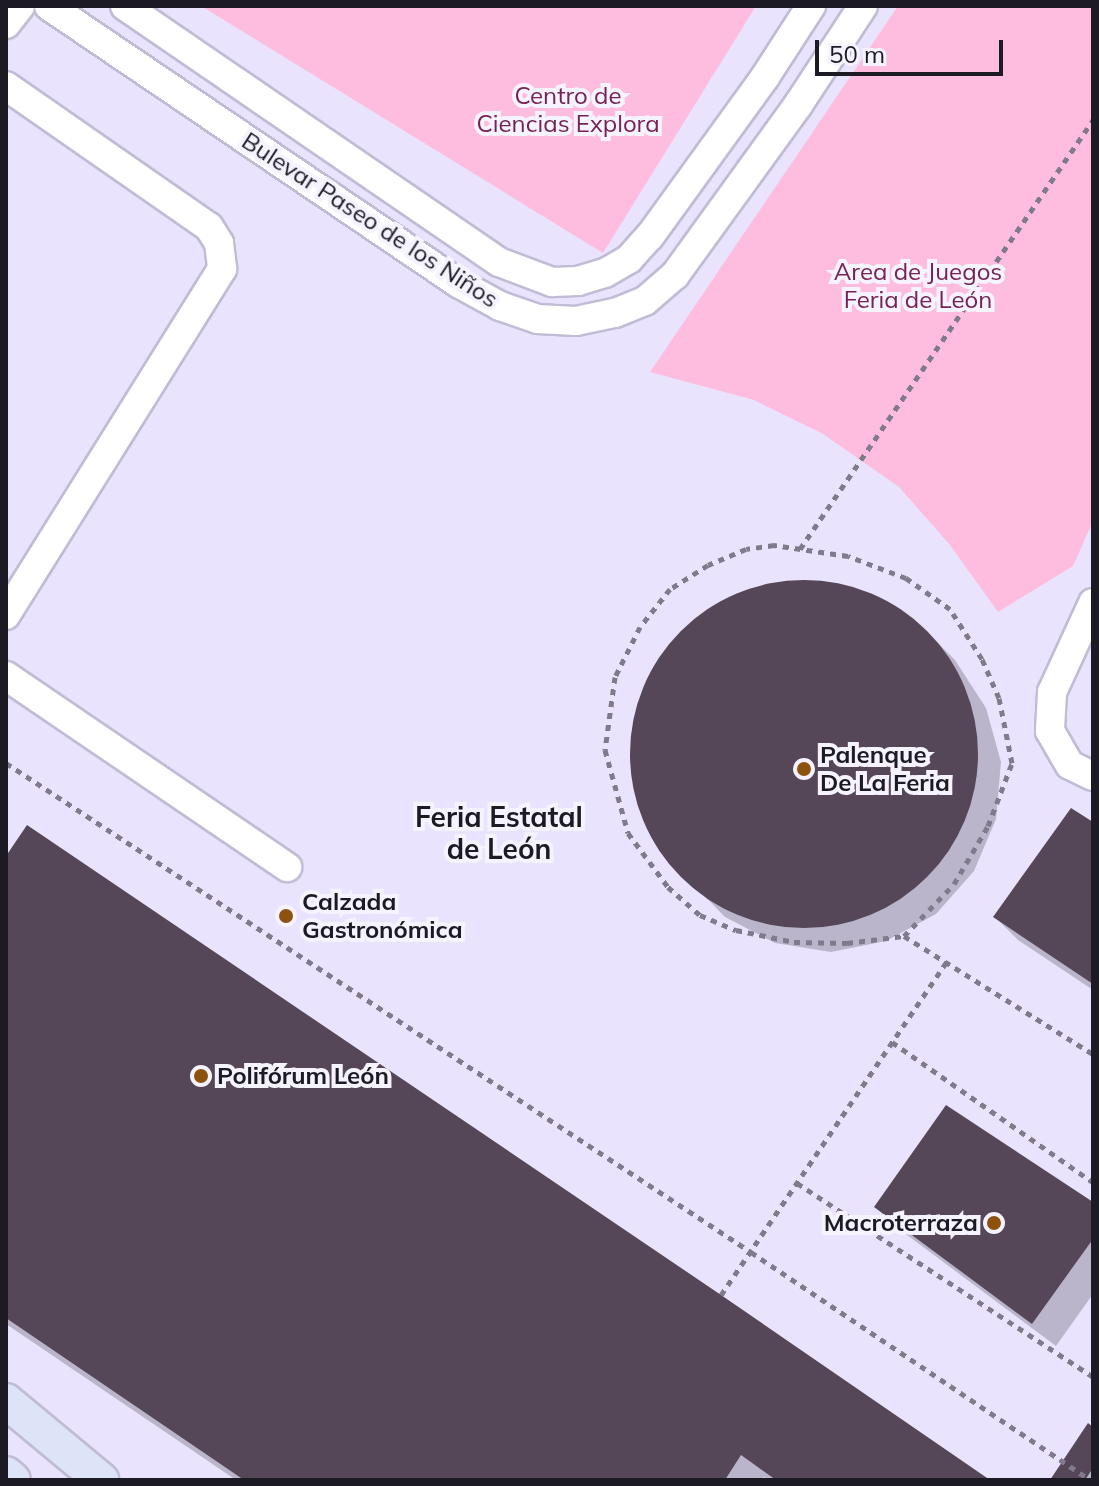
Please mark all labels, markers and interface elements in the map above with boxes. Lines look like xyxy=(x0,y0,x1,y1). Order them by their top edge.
scale bar xyxy=(819,24,1007,74)
text: 50 m xyxy=(829,39,885,69)
park label: Centro de Ciencias Explora xyxy=(476,82,660,138)
street label: Bulevar Paseo de los Niños xyxy=(237,126,503,314)
park label: Area de Juegos Feria de León xyxy=(834,258,1002,314)
place label: Palenque De La Feria xyxy=(820,741,950,797)
marker: Palenque De La Feria xyxy=(795,760,813,778)
district label: Feria Estatal de León xyxy=(415,800,583,866)
place label: Calzada Gastronómica xyxy=(302,888,463,944)
marker: Calzada Gastronómica xyxy=(277,907,295,925)
place label: Polifórum León xyxy=(217,1062,389,1090)
marker: Polifórum León xyxy=(192,1067,210,1085)
place label: Macroterraza xyxy=(824,1209,978,1237)
marker: Macroterraza xyxy=(985,1214,1003,1232)

